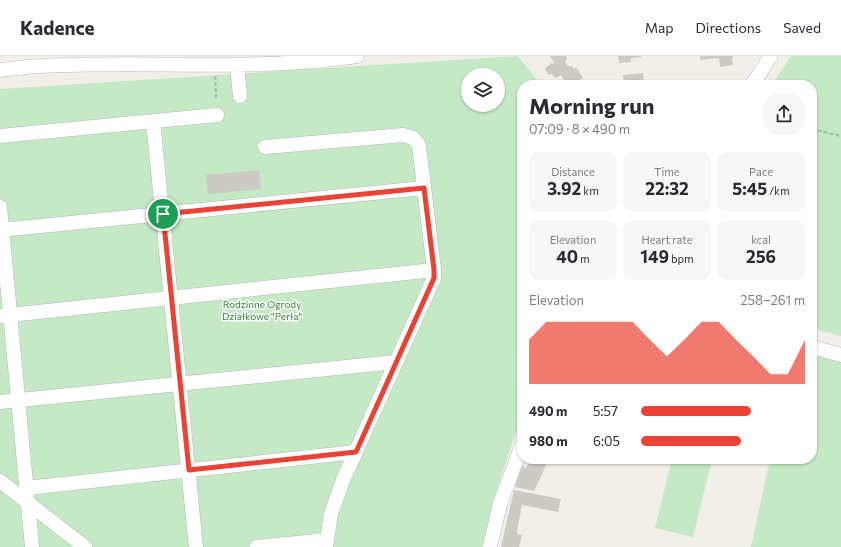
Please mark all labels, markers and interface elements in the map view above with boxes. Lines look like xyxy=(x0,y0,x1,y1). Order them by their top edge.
text: Kadence xyxy=(20,16,95,39)
text: Map xyxy=(645,19,674,36)
text: Directions xyxy=(696,19,761,36)
text: Saved xyxy=(783,19,821,36)
map controls xyxy=(461,68,505,112)
button: layers xyxy=(461,68,505,112)
text: Morning run xyxy=(529,92,655,119)
button: share xyxy=(763,93,805,135)
text: 07:09 · 8 × 490 m xyxy=(529,121,630,137)
text: Distance xyxy=(551,165,595,178)
text: Time xyxy=(654,165,680,178)
text: Pace xyxy=(749,165,773,178)
text: 3.92 xyxy=(547,178,581,199)
text: 22:32 xyxy=(645,178,689,199)
text: 5:45 xyxy=(732,178,767,199)
text: km xyxy=(581,184,599,197)
text: /km xyxy=(767,184,790,197)
pin xyxy=(146,197,180,231)
icon: arrive xyxy=(152,203,174,225)
text: Elevation xyxy=(550,233,596,246)
text: Heart rate xyxy=(641,233,693,246)
text: kcal xyxy=(751,233,771,246)
text: 40 xyxy=(556,246,578,267)
text: 149 xyxy=(640,246,669,267)
text: 256 xyxy=(746,246,776,267)
text: m xyxy=(578,252,590,265)
text: bpm xyxy=(669,252,694,265)
text: Elevation xyxy=(529,292,584,308)
text: 258–261 m xyxy=(740,292,805,308)
park label: Rodzinne Ogrody Działkowe "Perła" xyxy=(222,298,302,322)
text: 490 m xyxy=(529,403,567,419)
text: 5:57 xyxy=(593,403,618,419)
text: 980 m xyxy=(529,433,568,449)
text: 6:05 xyxy=(593,433,620,449)

